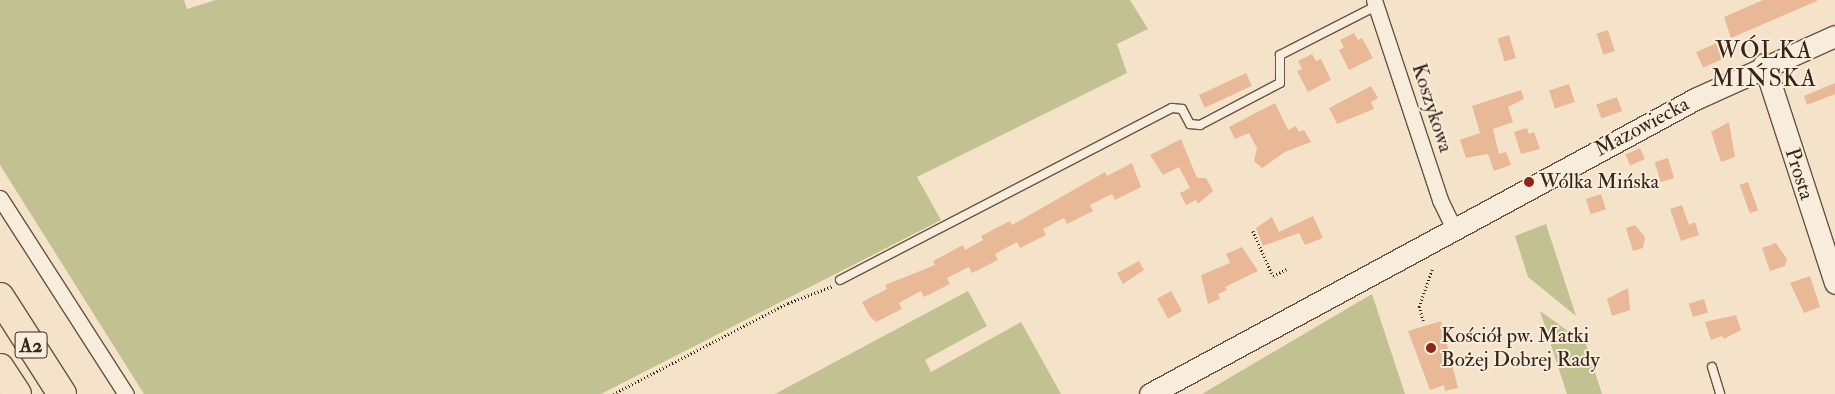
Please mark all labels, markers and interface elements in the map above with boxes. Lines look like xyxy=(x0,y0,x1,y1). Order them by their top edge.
district label: WÓLKA MIŃSKA xyxy=(1710,37,1818,93)
street label: Koszykowa xyxy=(1406,60,1458,156)
street label: Mazowiecka xyxy=(1591,92,1693,162)
street label: Prosta xyxy=(1779,145,1819,203)
place label: Wólka Mińska xyxy=(1539,169,1659,195)
marker: Wólka Mińska xyxy=(1523,176,1535,188)
place label: Kościół pw. Matki Bożej Dobrej Rady xyxy=(1441,323,1600,373)
road number: A2 xyxy=(14,328,48,362)
marker: Kościół pw. Matki Bożej Dobrej Rady xyxy=(1425,342,1437,354)

